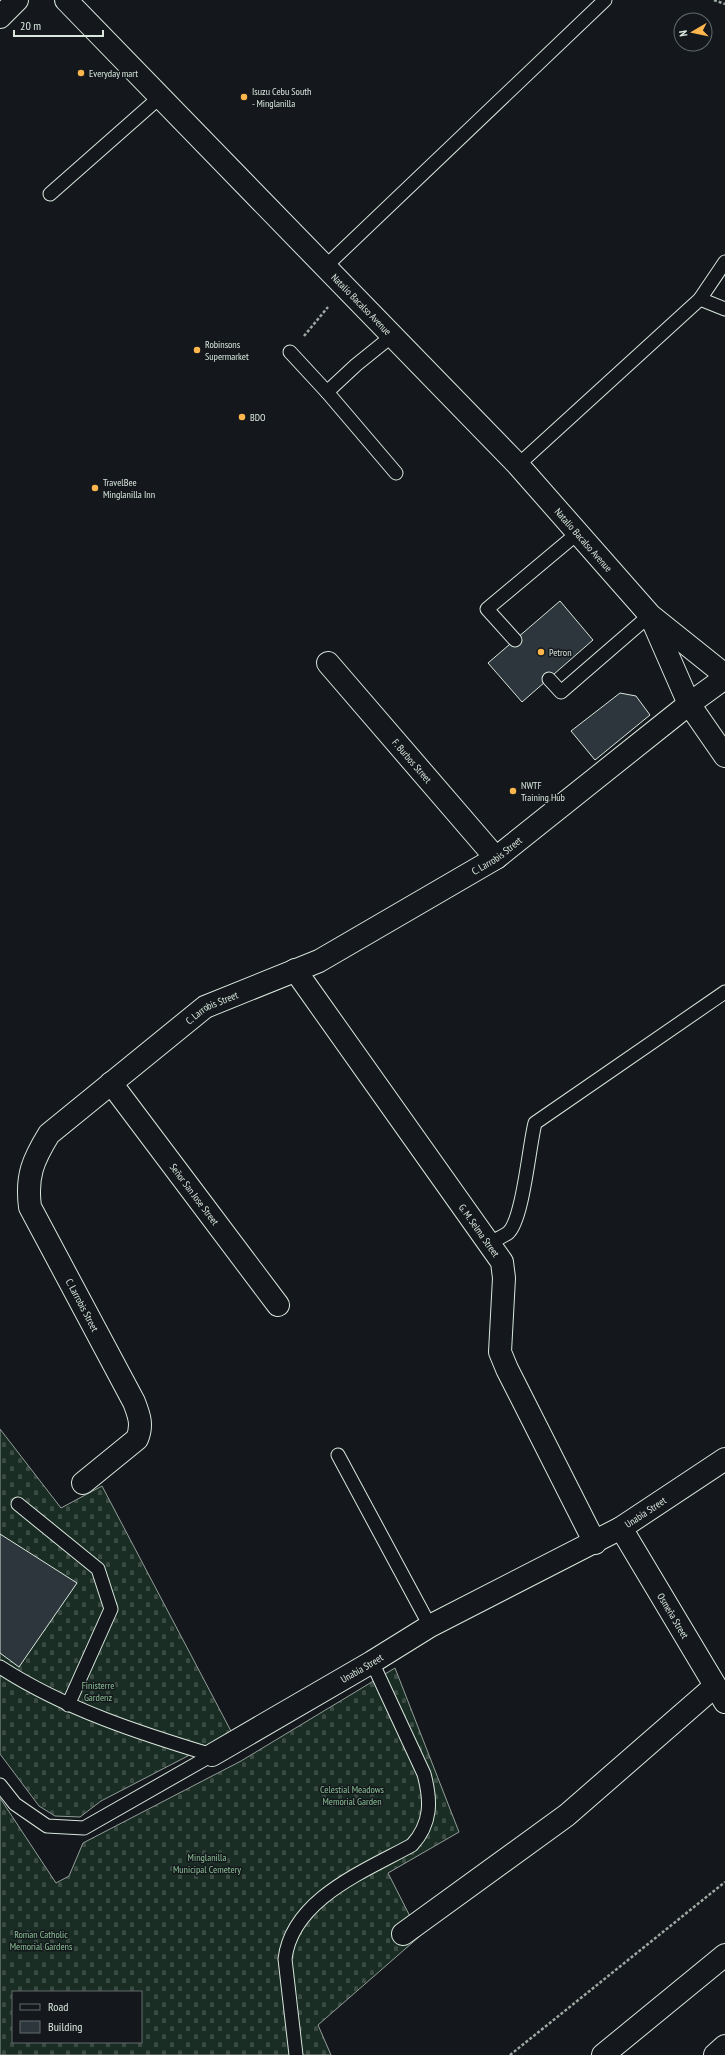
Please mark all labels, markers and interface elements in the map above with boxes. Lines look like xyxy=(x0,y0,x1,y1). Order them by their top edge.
scale bar xyxy=(14,12,103,38)
north arrow xyxy=(673,12,713,52)
text: 20 m xyxy=(20,18,41,33)
text: N xyxy=(676,29,691,38)
place label: Everyday mart xyxy=(89,67,138,80)
marker: Everyday mart xyxy=(76,68,86,78)
place label: Isuzu Cebu South - Minglanilla xyxy=(252,85,311,110)
marker: Isuzu Cebu South - Minglanilla xyxy=(239,92,249,102)
street label: Natalio Bacalso Avenue xyxy=(329,271,394,337)
place label: Robinsons Supermarket xyxy=(205,338,249,363)
marker: Robinsons Supermarket xyxy=(192,345,202,355)
place label: BDO xyxy=(250,411,266,424)
marker: BDO xyxy=(237,412,247,422)
place label: TravelBee Minglanilla Inn xyxy=(103,476,155,501)
marker: TravelBee Minglanilla Inn xyxy=(90,483,100,493)
street label: Natalio Bacalso Avenue xyxy=(552,505,615,574)
place label: Petron xyxy=(549,646,572,659)
marker: Petron xyxy=(536,647,546,657)
street label: F. Burbos Street xyxy=(390,736,435,786)
place label: NWTF Training Hub xyxy=(521,779,565,804)
marker: NWTF Training Hub xyxy=(508,786,518,796)
street label: C. Larrobis Street xyxy=(469,833,524,877)
street label: C. Larrobis Street xyxy=(183,988,240,1027)
street label: Señor San Jose Street xyxy=(167,1161,222,1228)
street label: G. M. Selma Street xyxy=(456,1201,503,1259)
street label: C. Larrobis Street xyxy=(63,1276,102,1334)
street label: Unabia Street xyxy=(622,1493,669,1530)
street label: Osmeña Street xyxy=(655,1590,692,1641)
street label: Unabia Street xyxy=(338,1650,385,1685)
park label: Finisterre Gardenz xyxy=(82,1679,114,1704)
park label: Celestial Meadows Memorial Garden xyxy=(320,1783,385,1808)
park label: Minglanilla Municipal Cemetery xyxy=(173,1851,241,1876)
park label: Roman Catholic Memorial Gardens xyxy=(10,1928,73,1953)
legend xyxy=(12,1991,142,2043)
text: Road xyxy=(48,1999,68,2014)
text: Building xyxy=(48,2019,83,2034)

